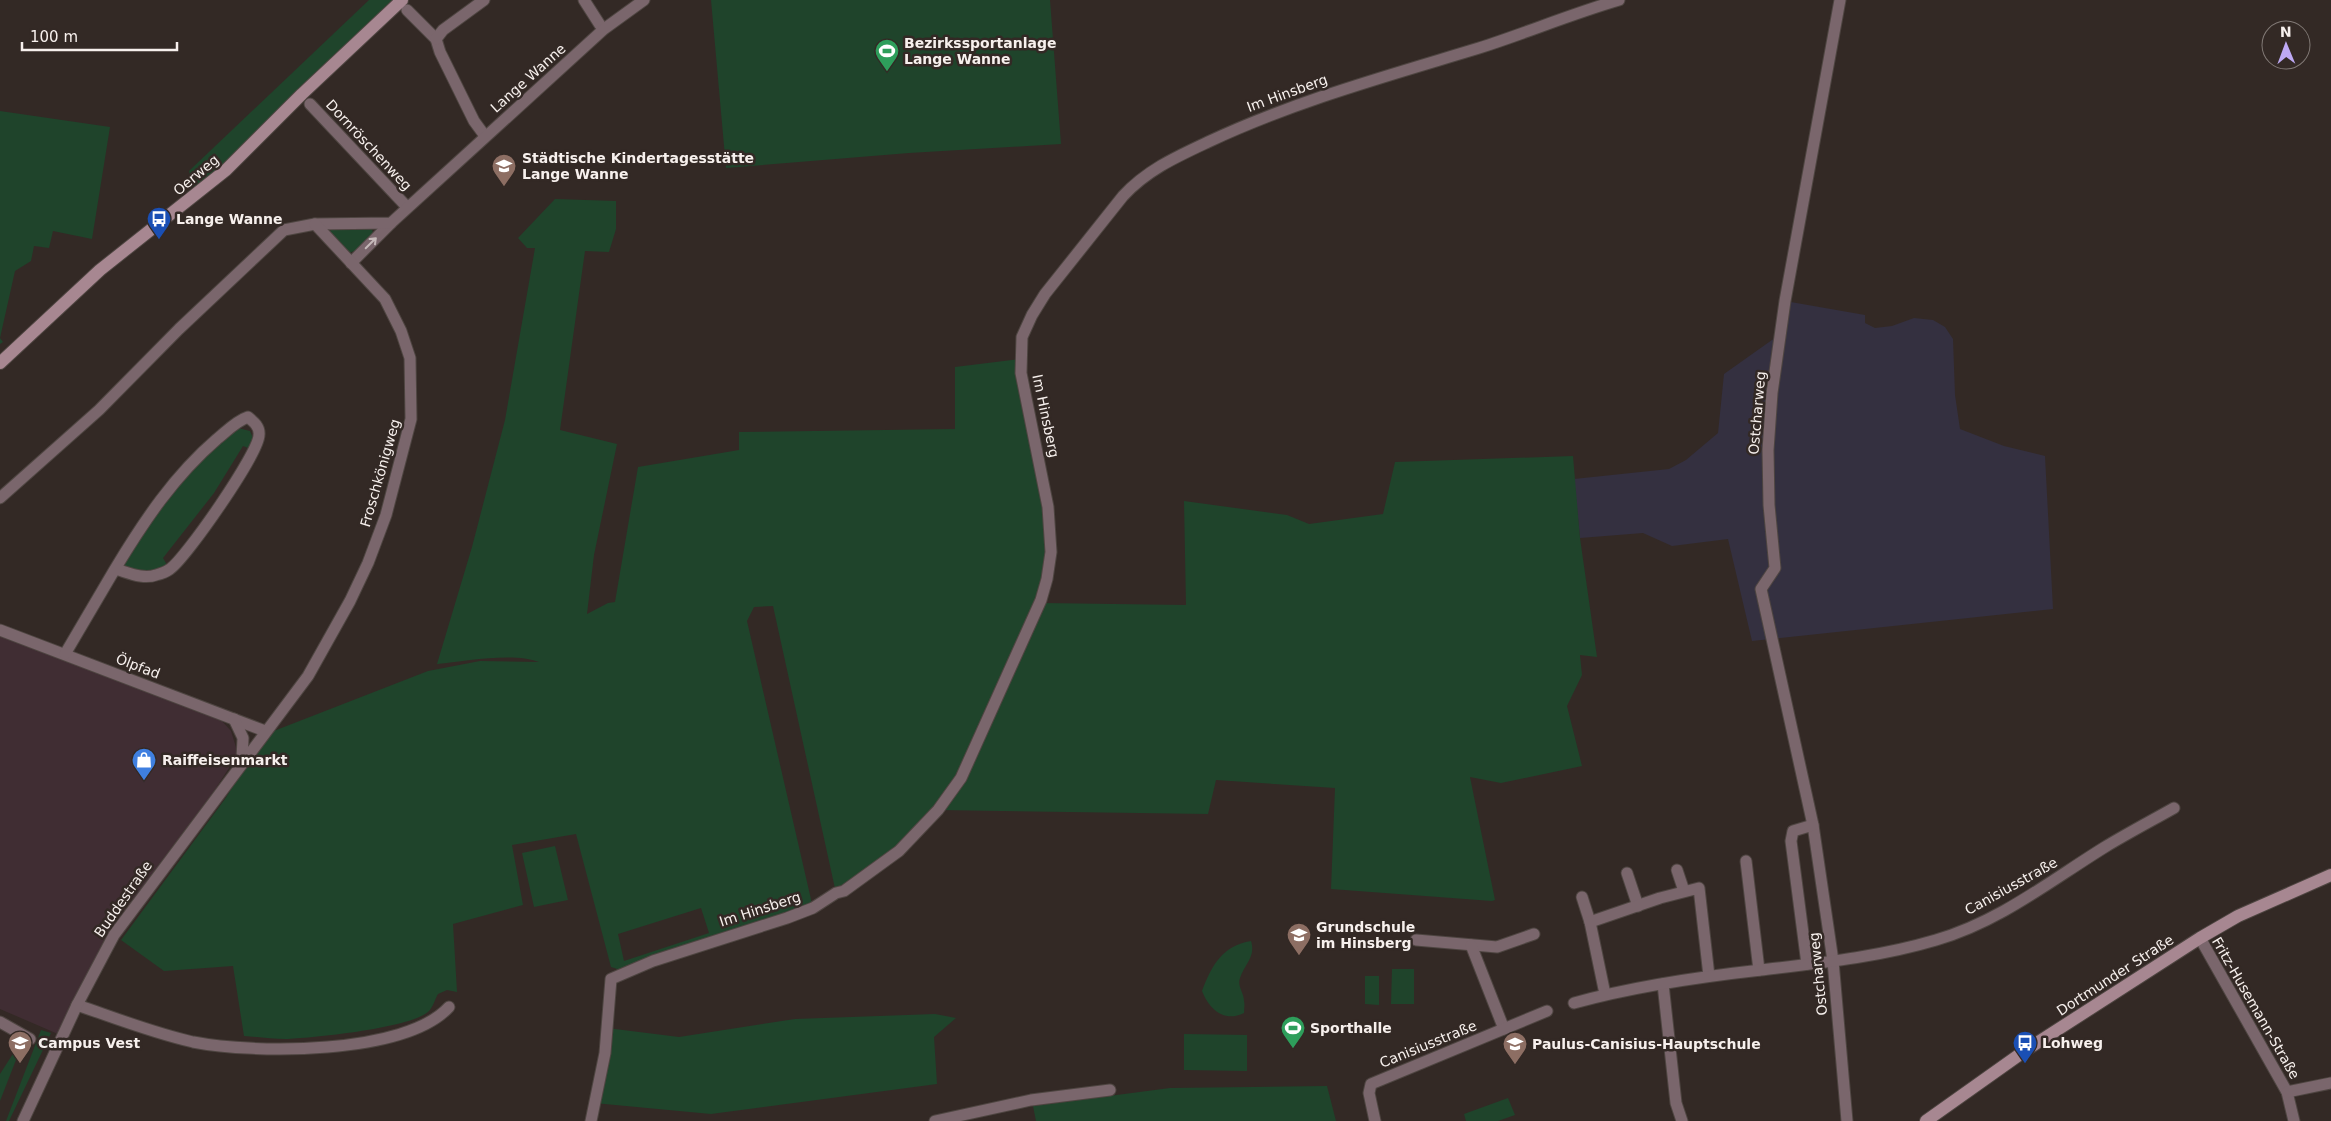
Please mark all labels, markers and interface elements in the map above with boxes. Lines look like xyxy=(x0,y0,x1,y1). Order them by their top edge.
scale bar xyxy=(22,20,178,52)
north arrow xyxy=(2261,20,2311,70)
text: N xyxy=(2280,24,2292,40)
text: 100 m xyxy=(30,28,78,46)
place label: Bezirkssportanlage Lange Wanne xyxy=(904,35,1056,67)
sports icon: Bezirkssportanlage Lange Wanne xyxy=(874,38,900,72)
street label: Lange Wanne xyxy=(487,40,569,116)
street label: Im Hinsberg xyxy=(1244,71,1330,115)
street label: Dornröschenweg xyxy=(323,96,415,194)
place label: Städtische Kindertagesstätte Lange Wanne xyxy=(522,150,754,182)
street label: Oerweg xyxy=(170,151,222,199)
school or university icon: Städtische Kindertagesstätte Lange Wanne xyxy=(491,153,517,187)
bus stop icon: Lange Wanne xyxy=(146,206,172,240)
place label: Lange Wanne xyxy=(176,211,283,227)
one-way arrow xyxy=(365,237,377,249)
street label: Ostcharweg xyxy=(1745,371,1769,455)
street label: Im Hinsberg xyxy=(1029,373,1063,459)
street label: Froschkönigweg xyxy=(357,417,403,529)
street label: Ölpfad xyxy=(114,649,163,682)
shop icon: Raiffeisenmarkt xyxy=(131,747,157,781)
place label: Raiffeisenmarkt xyxy=(162,752,288,768)
street label: Canisiusstraße xyxy=(1962,854,2060,918)
street label: Buddestraße xyxy=(91,858,155,940)
street label: Im Hinsberg xyxy=(717,888,803,930)
place label: Grundschule im Hinsberg xyxy=(1316,919,1415,951)
school or university icon: Grundschule im Hinsberg xyxy=(1286,922,1312,956)
street label: Dortmunder Straße xyxy=(2054,931,2176,1019)
street label: Ostcharweg xyxy=(1806,932,1830,1016)
street label: Fritz-Husemann-Straße xyxy=(2209,934,2303,1082)
sports icon: Sporthalle xyxy=(1280,1015,1306,1049)
street label: Canisiusstraße xyxy=(1377,1017,1479,1071)
place label: Sporthalle xyxy=(1310,1020,1392,1036)
school or university icon: Campus Vest xyxy=(7,1030,33,1064)
bus stop icon: Lohweg xyxy=(2012,1030,2038,1064)
school or university icon: Paulus-Canisius-Hauptschule xyxy=(1502,1031,1528,1065)
place label: Campus Vest xyxy=(38,1035,140,1051)
place label: Lohweg xyxy=(2042,1035,2103,1051)
place label: Paulus-Canisius-Hauptschule xyxy=(1532,1036,1761,1052)

